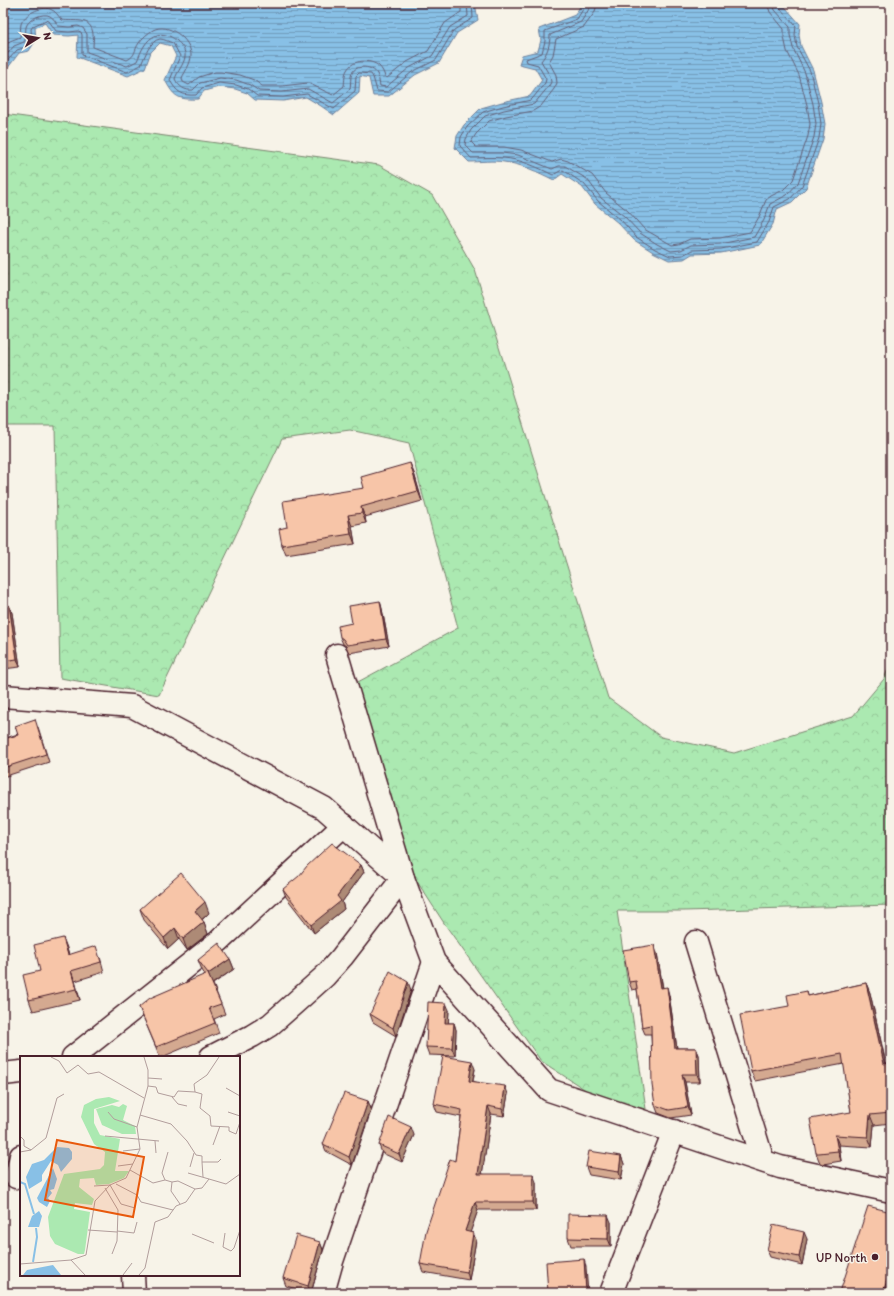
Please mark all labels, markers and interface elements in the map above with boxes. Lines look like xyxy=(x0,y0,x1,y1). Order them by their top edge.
north arrow xyxy=(18,18,58,58)
text: N xyxy=(40,31,54,41)
inset map xyxy=(20,1056,240,1276)
place label: UP North xyxy=(816,1250,867,1265)
marker: UP North xyxy=(870,1252,880,1262)

